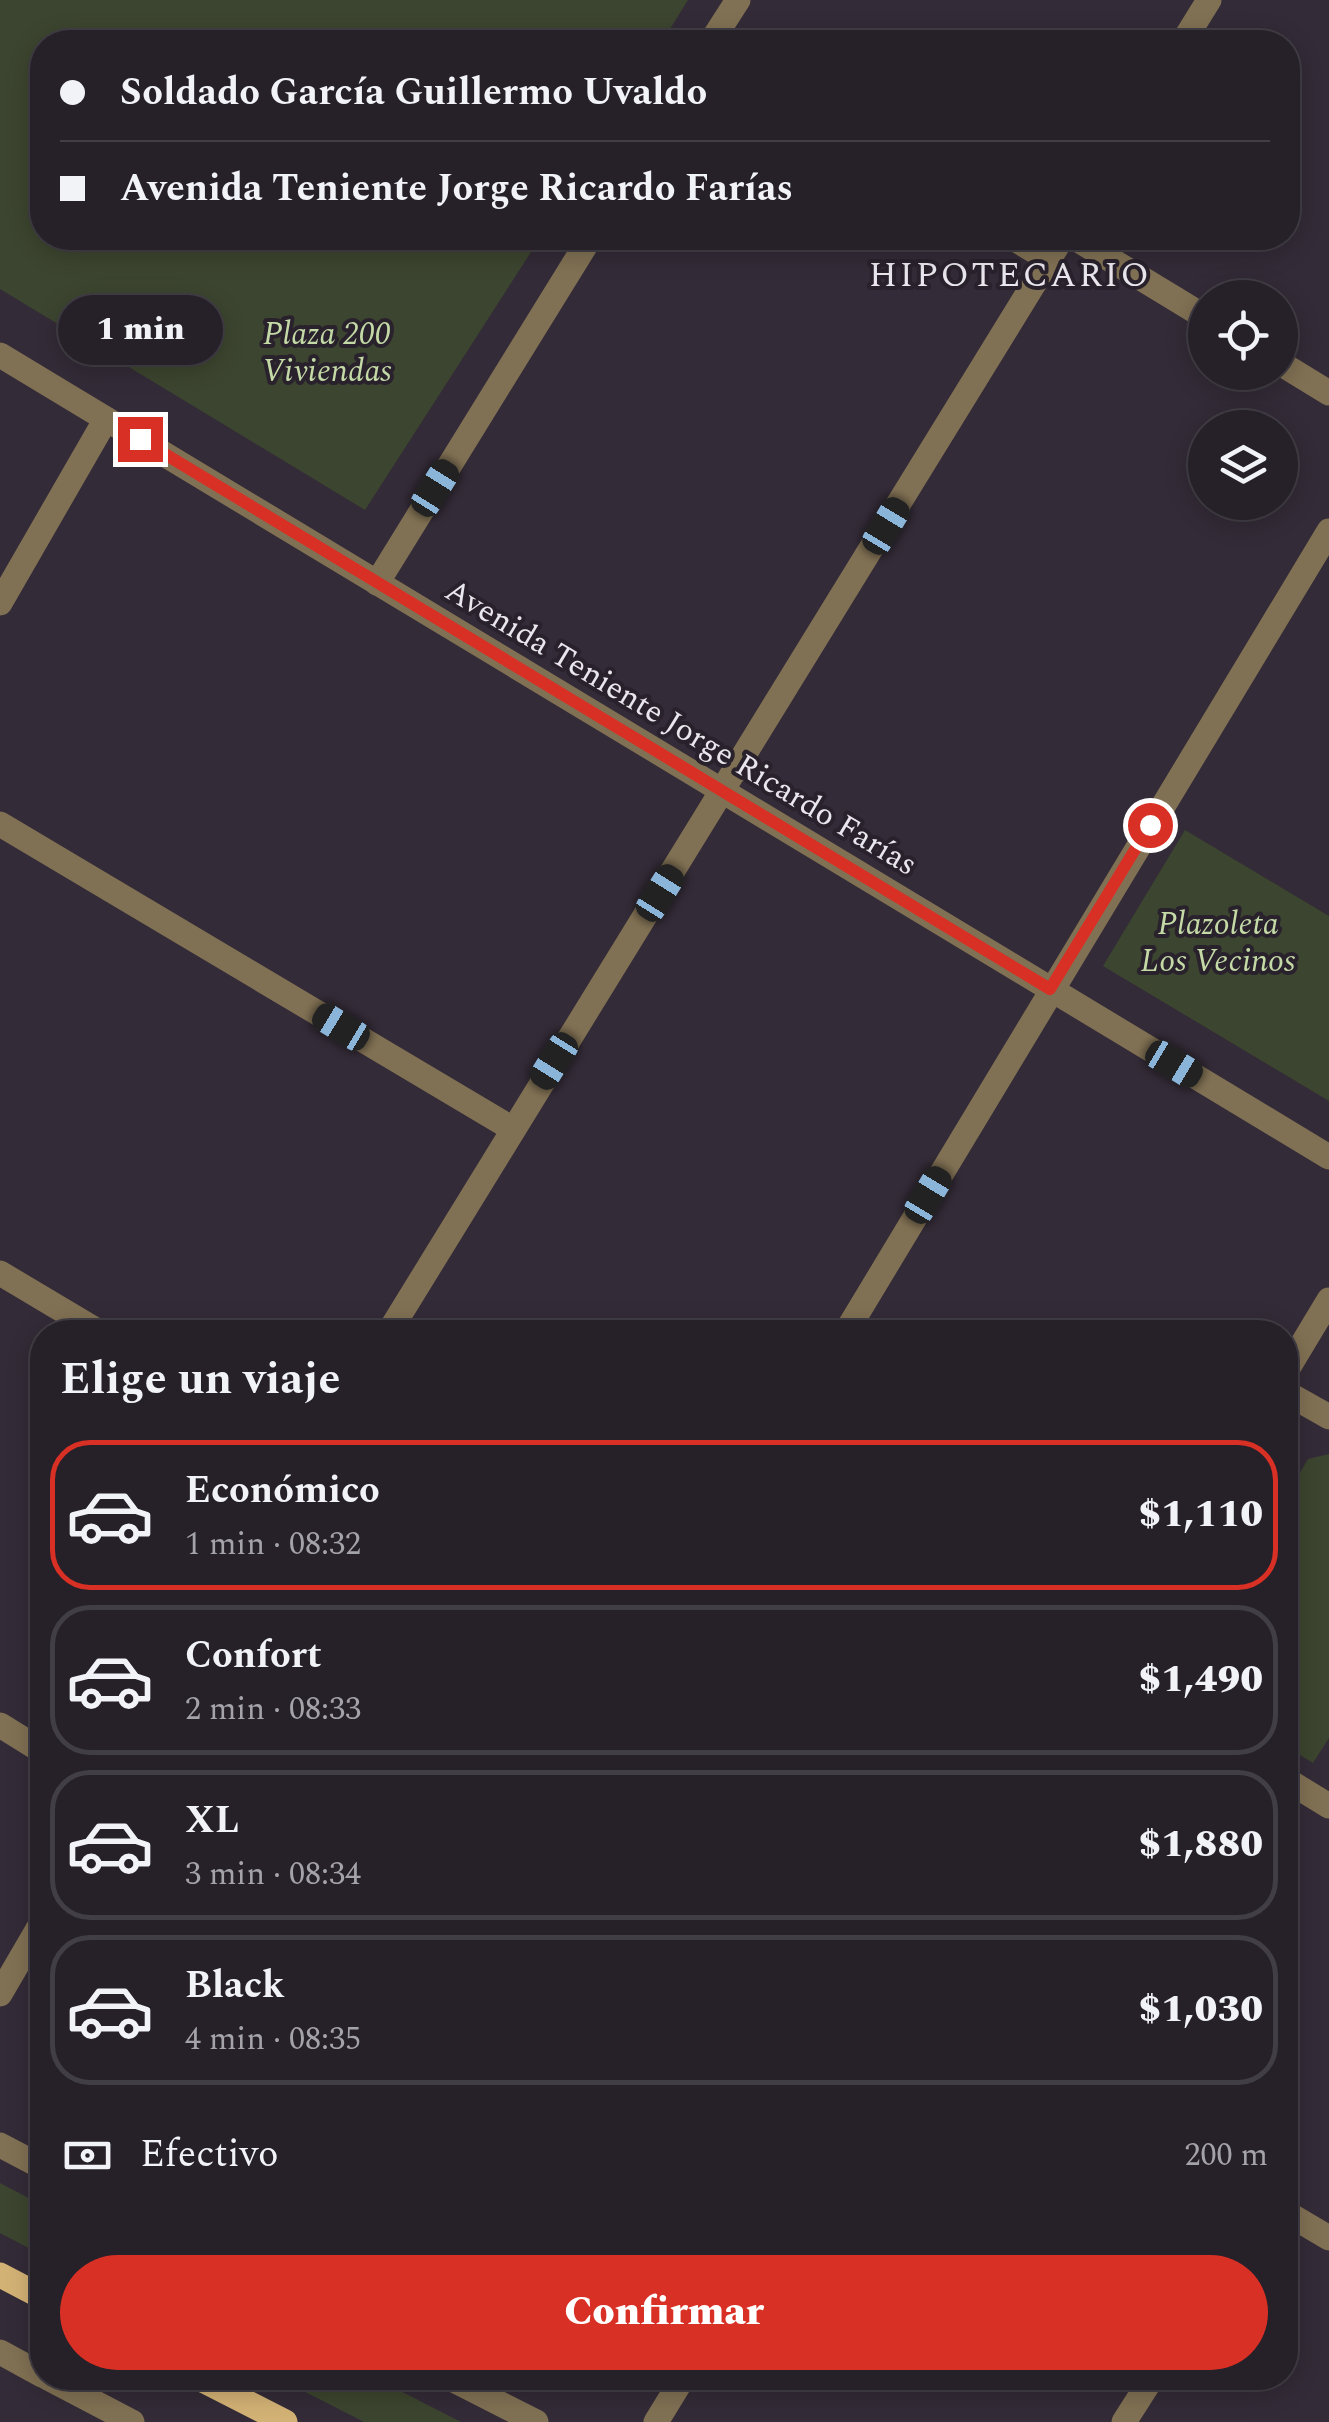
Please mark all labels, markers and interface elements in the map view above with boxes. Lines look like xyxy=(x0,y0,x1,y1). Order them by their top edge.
text: Soldado García Guillermo Uvaldo xyxy=(120,64,707,122)
text: Avenida Teniente Jorge Ricardo Farías xyxy=(120,160,793,218)
district label: HIPOTECARIO xyxy=(869,249,1151,302)
map controls xyxy=(1188,280,1298,520)
button: locate xyxy=(1188,280,1298,390)
callout: 1 min xyxy=(58,294,222,364)
text: 1 min xyxy=(96,305,185,354)
park label: Plaza 200 Viviendas xyxy=(262,310,392,396)
button: layers xyxy=(1188,410,1298,520)
route end xyxy=(118,417,163,462)
car xyxy=(406,455,464,521)
car xyxy=(858,493,914,559)
street label: Avenida Teniente Jorge Ricardo Farías xyxy=(435,567,927,889)
route start xyxy=(1128,803,1173,848)
car xyxy=(631,860,689,926)
park label: Plazoleta Los Vecinos xyxy=(1141,900,1295,986)
car xyxy=(308,999,374,1055)
car xyxy=(525,1028,583,1094)
car xyxy=(1141,1036,1207,1092)
car xyxy=(900,1162,956,1228)
text: Elige un viaje xyxy=(60,1345,341,1414)
text: Económico xyxy=(185,1462,380,1520)
icon: car xyxy=(65,1470,155,1560)
text: $1,110 xyxy=(1138,1486,1263,1544)
text: 1 min · 08:32 xyxy=(185,1520,361,1569)
text: Confort xyxy=(185,1627,322,1685)
icon: car xyxy=(65,1635,155,1725)
text: $1,490 xyxy=(1138,1651,1263,1709)
text: 2 min · 08:33 xyxy=(185,1685,361,1734)
text: XL xyxy=(185,1792,239,1850)
icon: car xyxy=(65,1800,155,1890)
text: $1,880 xyxy=(1138,1816,1263,1874)
text: 3 min · 08:34 xyxy=(185,1850,361,1899)
text: Black xyxy=(185,1957,285,2015)
icon: car xyxy=(65,1965,155,2055)
text: $1,030 xyxy=(1138,1981,1263,2039)
text: 4 min · 08:35 xyxy=(185,2015,361,2064)
text: Efectivo xyxy=(140,2126,278,2184)
icon: cash xyxy=(60,2128,115,2183)
text: 200 m xyxy=(1184,2131,1268,2180)
button: Confirmar xyxy=(60,2255,1268,2370)

